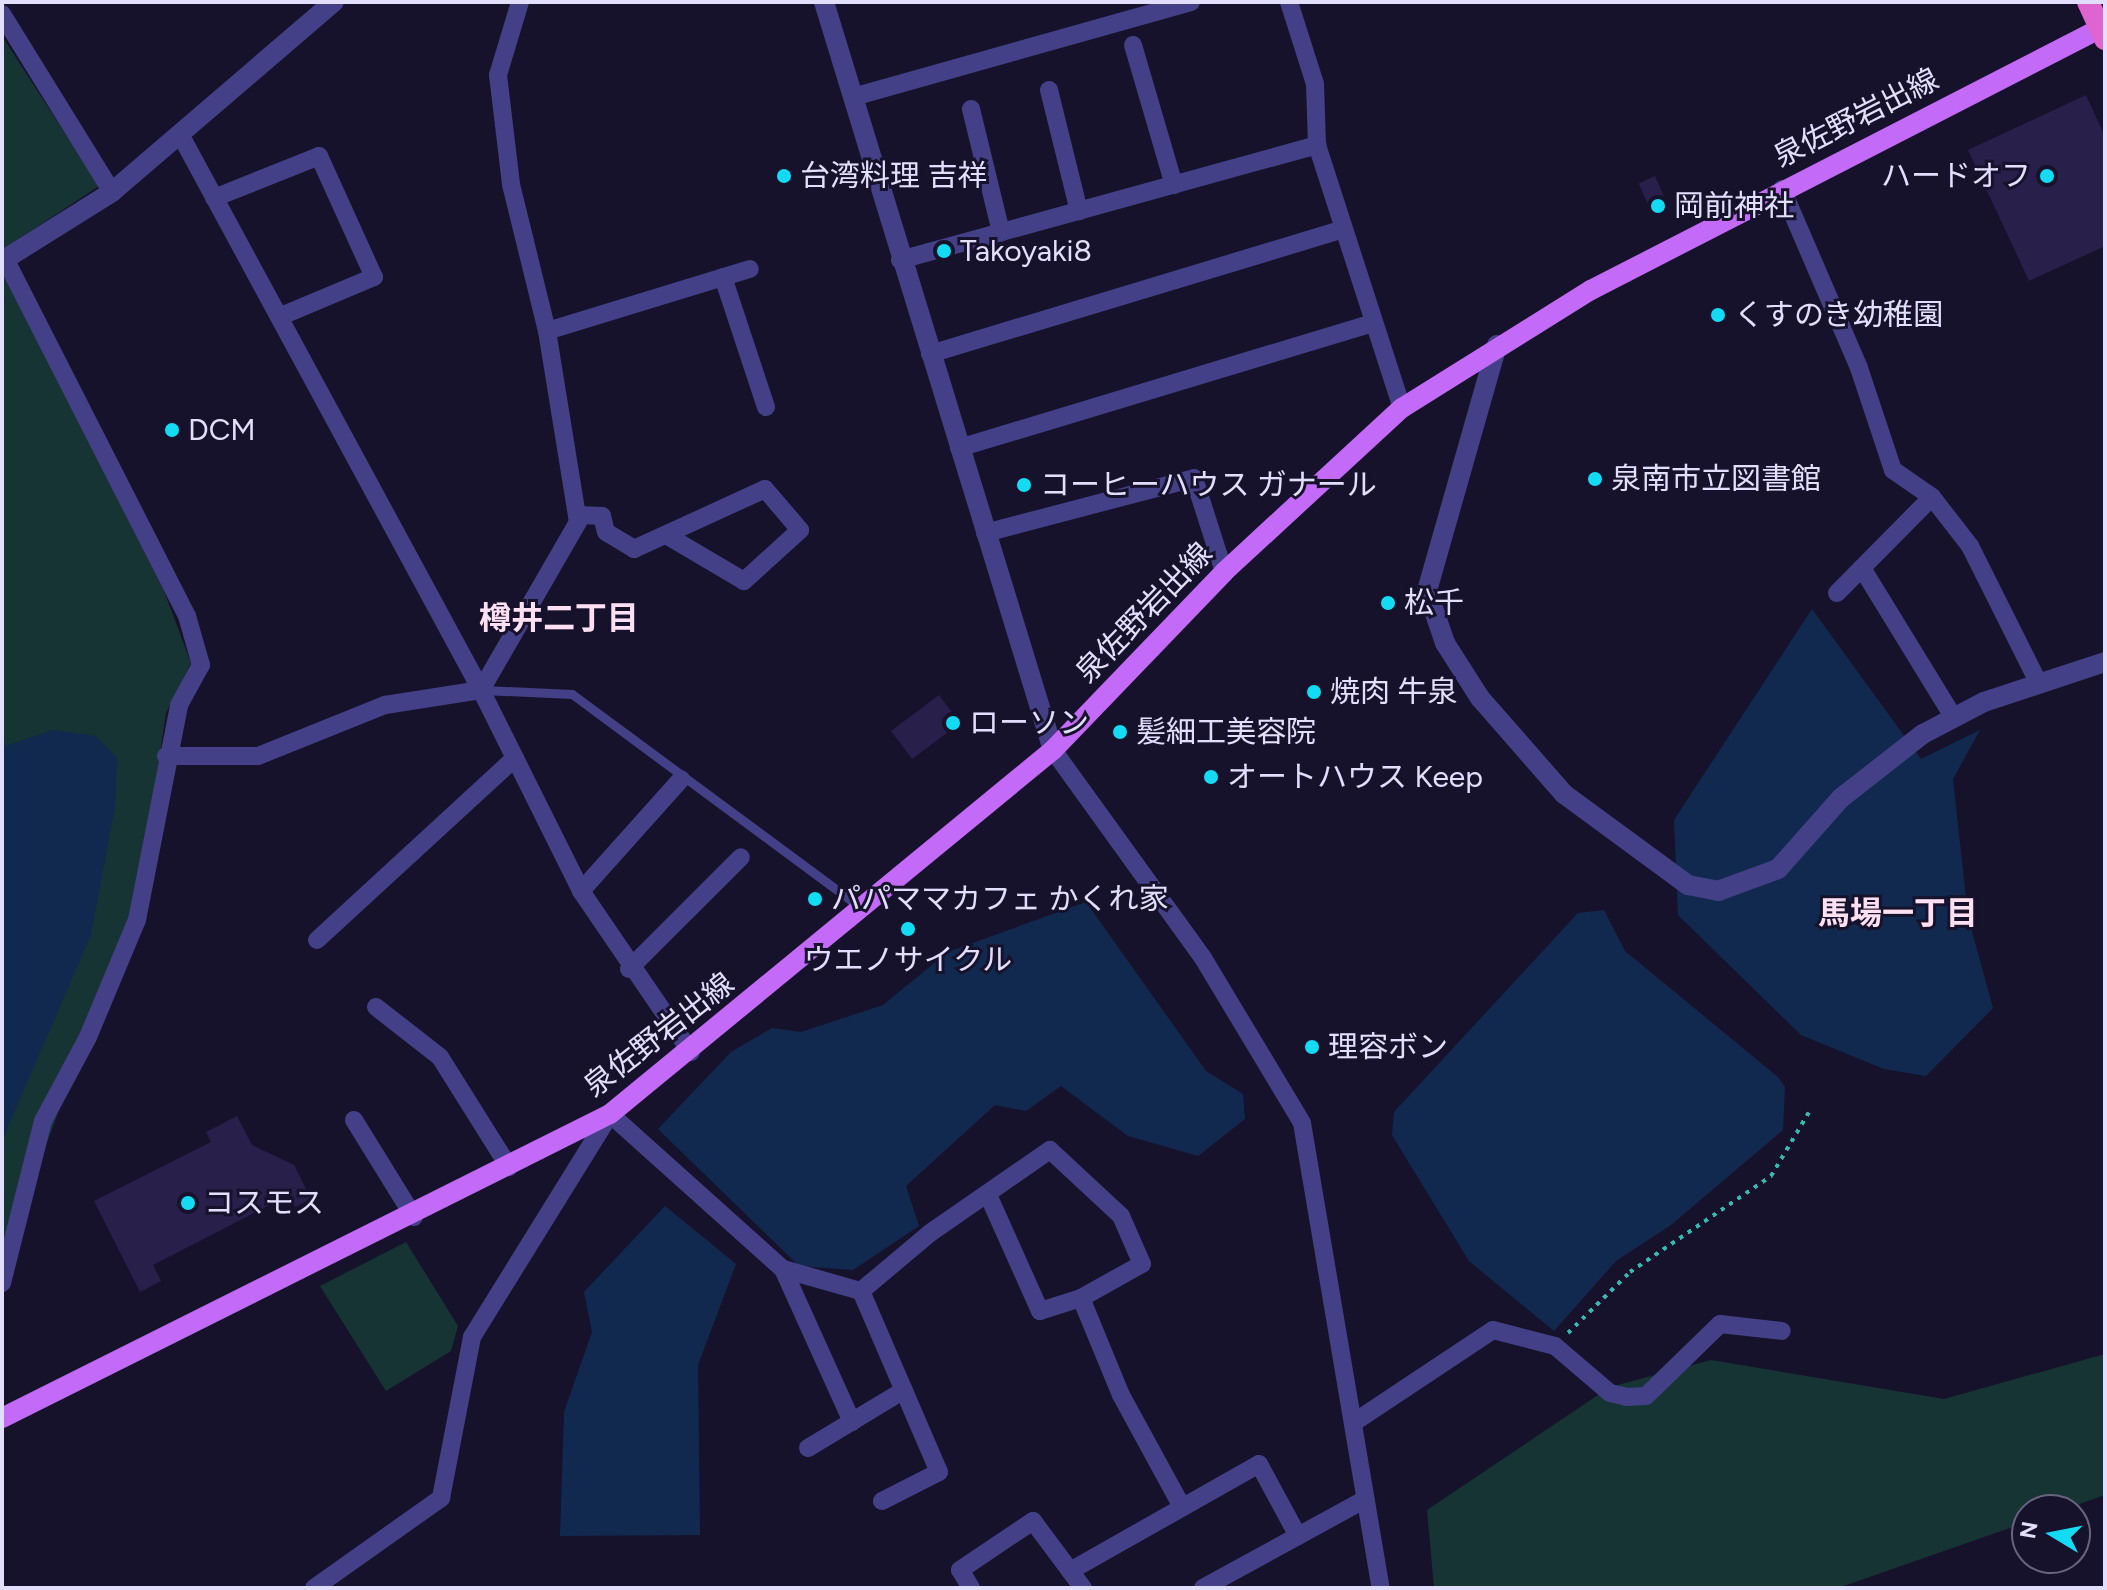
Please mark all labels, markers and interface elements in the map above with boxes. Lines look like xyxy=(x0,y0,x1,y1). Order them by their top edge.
street label: 泉佐野岩出線 xyxy=(1768,61,1944,175)
place label: 台湾料理 吉祥 xyxy=(800,158,987,194)
place label: ハードオフ xyxy=(1881,158,2031,194)
marker: 台湾料理 吉祥 xyxy=(775,167,793,185)
marker: ハードオフ xyxy=(2038,167,2056,185)
place label: 岡前神社 xyxy=(1674,188,1794,224)
marker: 岡前神社 xyxy=(1649,197,1667,215)
place label: Takoyaki8 xyxy=(960,233,1092,269)
marker: Takoyaki8 xyxy=(935,242,953,260)
place label: くすのき幼稚園 xyxy=(1734,297,1944,333)
marker: くすのき幼稚園 xyxy=(1709,306,1727,324)
place label: DCM xyxy=(188,412,256,448)
marker: DCM xyxy=(163,421,181,439)
place label: 泉南市立図書館 xyxy=(1611,461,1821,497)
place label: コーヒーハウス ガナール xyxy=(1040,467,1377,503)
marker: 泉南市立図書館 xyxy=(1586,470,1604,488)
marker: コーヒーハウス ガナール xyxy=(1015,476,1033,494)
street label: 泉佐野岩出線 xyxy=(1069,536,1219,690)
place label: 松千 xyxy=(1404,585,1464,621)
marker: 松千 xyxy=(1379,594,1397,612)
district label: 樽井二丁目 xyxy=(479,599,639,637)
place label: 焼肉 牛泉 xyxy=(1330,674,1457,710)
marker: 焼肉 牛泉 xyxy=(1305,683,1323,701)
place label: ローソン xyxy=(969,705,1089,741)
marker: ローソン xyxy=(944,714,962,732)
place label: 髪細工美容院 xyxy=(1136,714,1316,750)
marker: 髪細工美容院 xyxy=(1111,723,1129,741)
place label: オートハウス Keep xyxy=(1227,759,1483,795)
marker: オートハウス Keep xyxy=(1202,768,1220,786)
place label: パパママカフェ かくれ家 xyxy=(831,881,1168,917)
marker: パパママカフェ かくれ家 xyxy=(806,890,824,908)
district label: 馬場一丁目 xyxy=(1818,894,1978,932)
marker: ウエノサイクル xyxy=(899,920,917,938)
place label: ウエノサイクル xyxy=(803,942,1013,978)
street label: 泉佐野岩出線 xyxy=(577,965,741,1105)
place label: 理容ボン xyxy=(1328,1029,1448,1065)
marker: 理容ボン xyxy=(1303,1038,1321,1056)
place label: コスモス xyxy=(204,1185,324,1221)
marker: コスモス xyxy=(179,1194,197,1212)
north arrow xyxy=(2011,1494,2091,1574)
text: N xyxy=(2014,1519,2044,1541)

